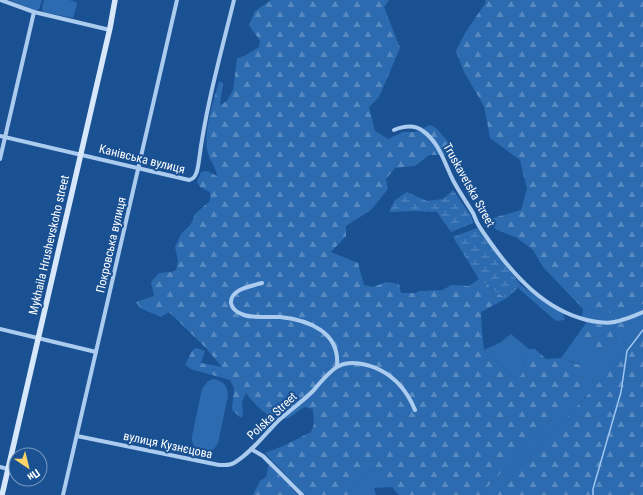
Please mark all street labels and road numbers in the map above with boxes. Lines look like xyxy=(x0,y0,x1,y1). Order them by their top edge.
street label: Truskavetska Street xyxy=(440,141,498,230)
street label: Канівська вулиця xyxy=(98,142,186,176)
street label: Mykhaila Hrushevskoho street xyxy=(26,173,72,316)
street label: Покровська вулиця xyxy=(93,196,129,294)
street label: Polska Street xyxy=(244,389,300,443)
street label: вулиця Кузнєцова xyxy=(122,429,214,461)

